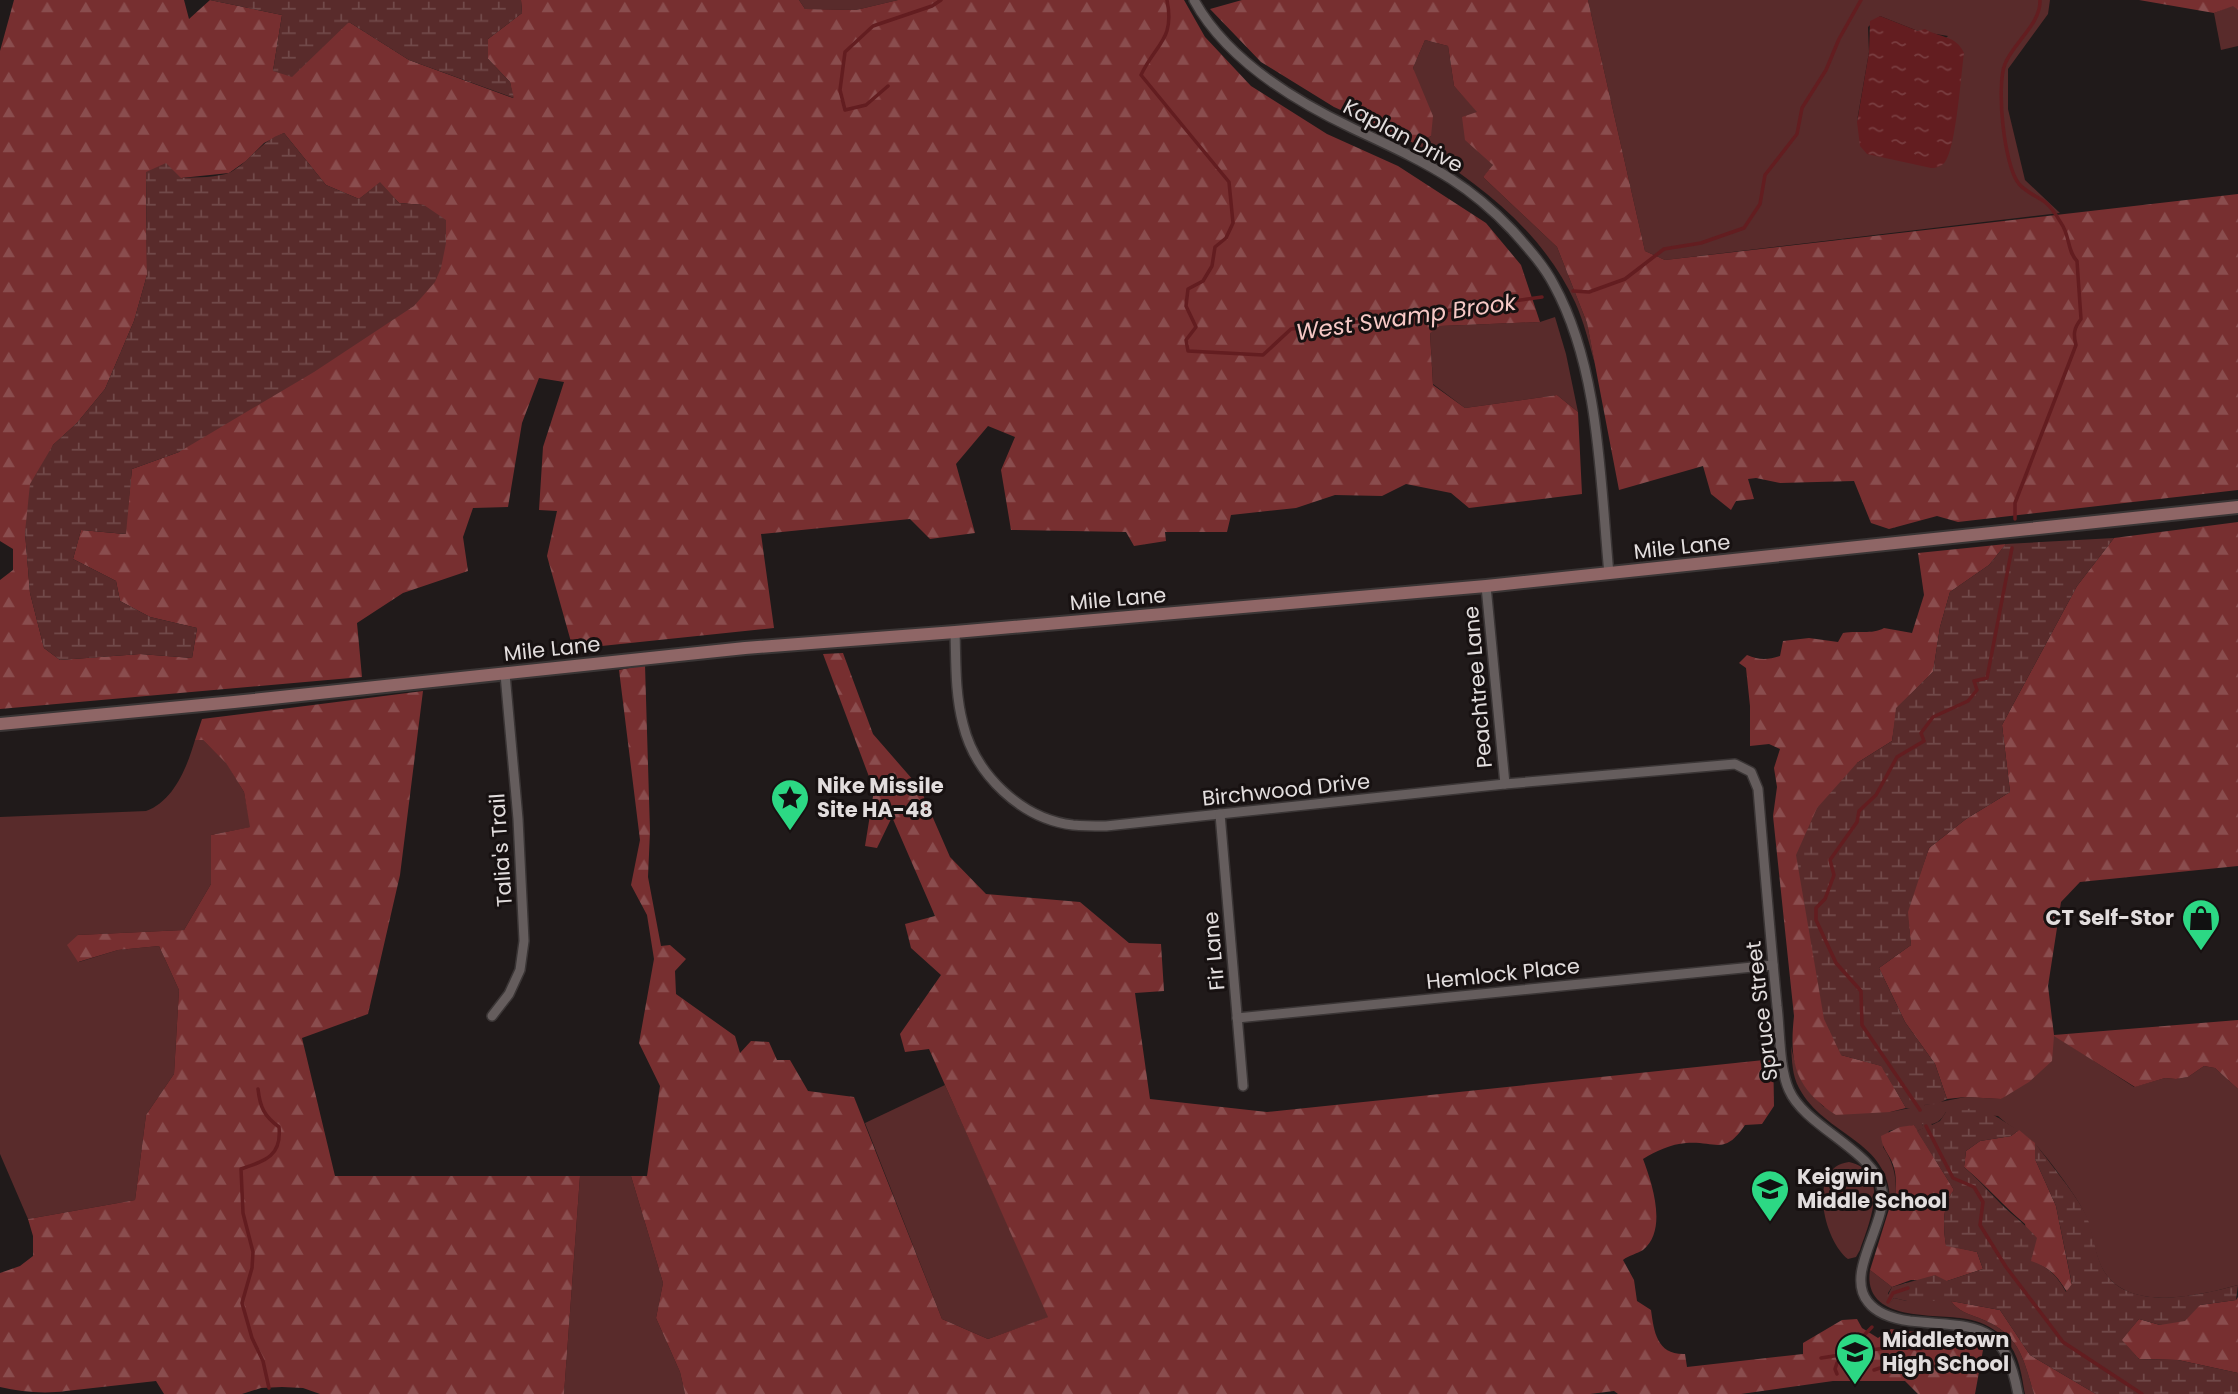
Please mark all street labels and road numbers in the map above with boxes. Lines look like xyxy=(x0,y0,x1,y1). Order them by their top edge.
street label: Kaplan Drive xyxy=(1338,92,1468,179)
street label: Mile Lane xyxy=(1632,527,1732,566)
street label: Mile Lane xyxy=(1068,580,1167,617)
street label: Peachtree Lane xyxy=(1456,605,1499,769)
street label: Mile Lane xyxy=(502,629,602,668)
street label: Birchwood Drive xyxy=(1201,766,1371,813)
street label: Talia's Trail xyxy=(482,792,519,908)
street label: Fir Lane xyxy=(1196,910,1231,992)
street label: Spruce Street xyxy=(1739,939,1784,1083)
street label: Hemlock Place xyxy=(1425,951,1581,996)

